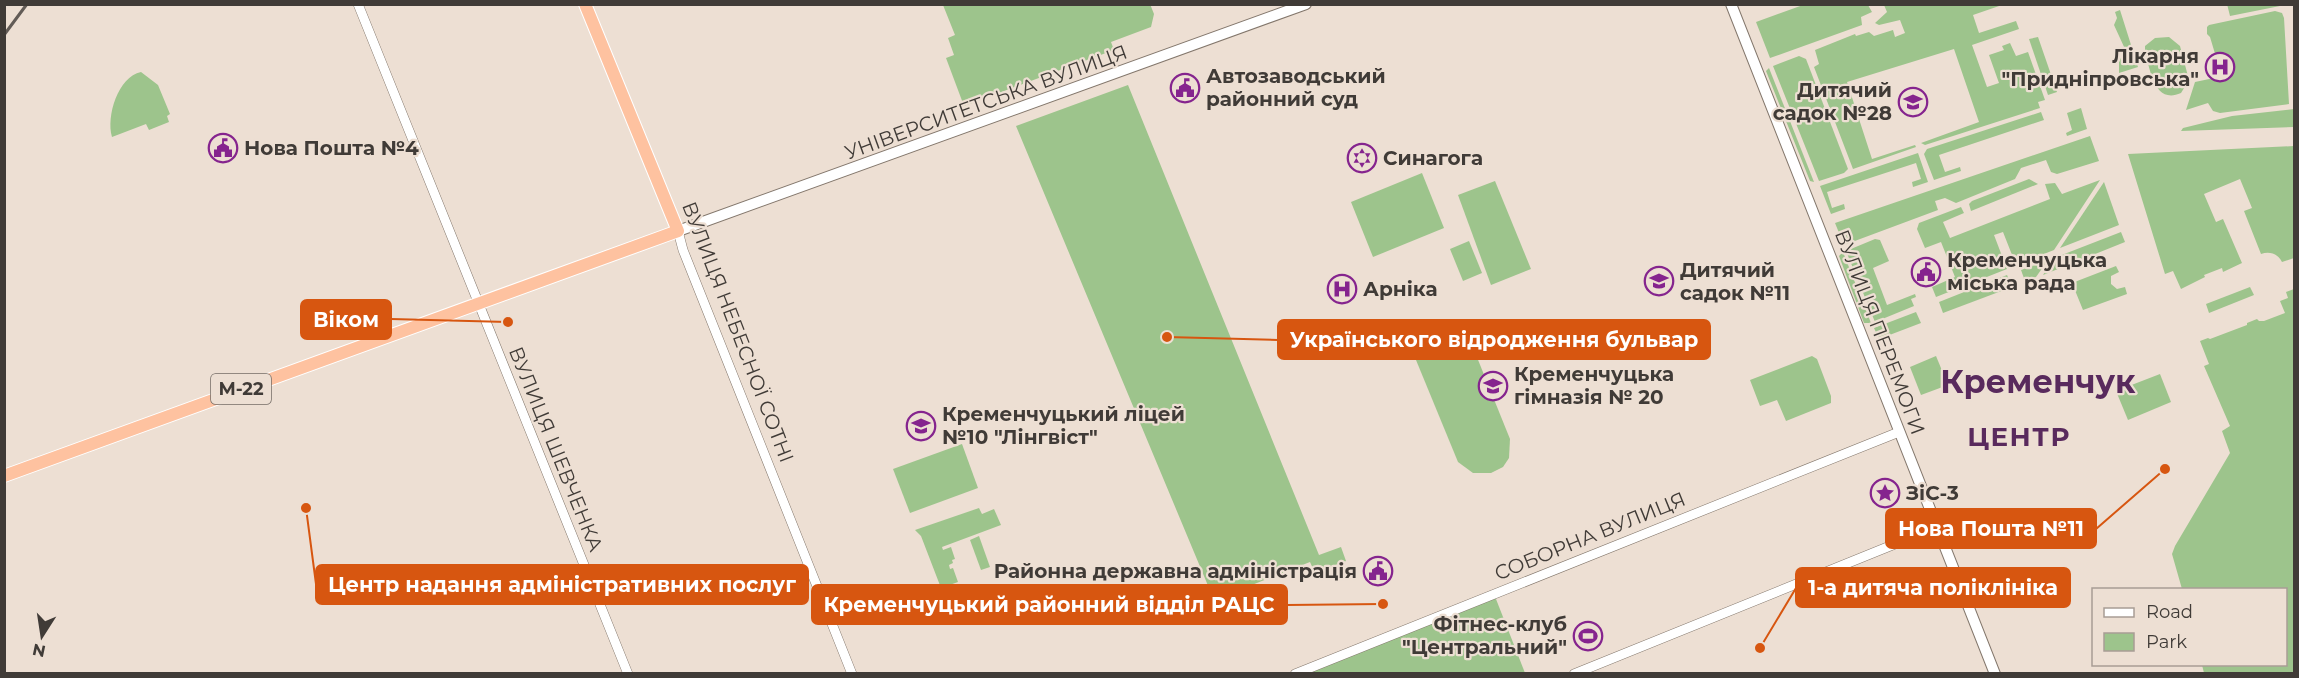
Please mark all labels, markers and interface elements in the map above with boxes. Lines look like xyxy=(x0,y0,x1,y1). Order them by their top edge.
street label: УНІВЕРСИТЕТСЬКА ВУЛИЦЯ xyxy=(841,40,1131,164)
place label: Лікарня "Придніпровська" xyxy=(2001,44,2199,91)
hospital icon: Лікарня "Придніпровська" xyxy=(2204,51,2236,83)
place label: Автозаводський районний суд xyxy=(1206,64,1386,111)
public building icon: Автозаводський районний суд xyxy=(1169,72,1201,104)
place label: Дитячий садок №28 xyxy=(1773,78,1892,125)
school or university icon: Дитячий садок №28 xyxy=(1897,86,1929,118)
public building icon: Нова Пошта №4 xyxy=(207,132,239,164)
place label: Нова Пошта №4 xyxy=(244,136,419,160)
synagogue icon: Синагога xyxy=(1346,142,1378,174)
place label: Синагога xyxy=(1383,146,1483,170)
street label: ВУЛИЦЯ НЕБЕСНОЇ СОТНІ xyxy=(677,198,799,466)
street label: ВУЛИЦЯ ПЕРЕМОГИ xyxy=(1830,226,1930,438)
place label: Кременчуцька міська рада xyxy=(1947,248,2107,295)
public building icon: Кременчуцька міська рада xyxy=(1910,256,1942,288)
place label: Дитячий садок №11 xyxy=(1680,258,1790,305)
school or university icon: Дитячий садок №11 xyxy=(1643,265,1675,297)
hospital icon: Арніка xyxy=(1326,273,1358,305)
place label: Арніка xyxy=(1363,277,1438,301)
callout: Віком xyxy=(301,300,391,339)
text: Віком xyxy=(313,307,379,332)
callout: Українського відродження бульвар xyxy=(1278,320,1710,359)
text: Українського відродження бульвар xyxy=(1290,327,1698,352)
street label: ВУЛИЦЯ ШЕВЧЕНКА xyxy=(504,343,608,555)
place label: Кременчуцька гімназія № 20 xyxy=(1514,362,1674,409)
district label: Кременчук xyxy=(1940,362,2136,401)
school or university icon: Кременчуцька гімназія № 20 xyxy=(1477,370,1509,402)
road number: М-22 xyxy=(211,374,271,404)
place label: Кременчуцький ліцей №10 "Лінгвіст" xyxy=(942,402,1185,449)
school or university icon: Кременчуцький ліцей №10 "Лінгвіст" xyxy=(905,410,937,442)
district label: ЦЕНТР xyxy=(1967,421,2071,453)
place icon: ЗіС-3 xyxy=(1869,477,1901,509)
place label: ЗіС-3 xyxy=(1905,481,1959,505)
street label: СОБОРНА ВУЛИЦЯ xyxy=(1491,487,1689,585)
callout: Нова Пошта №11 xyxy=(1886,509,2096,548)
text: Нова Пошта №11 xyxy=(1898,516,2084,541)
public building icon: Районна державна адміністрація xyxy=(1362,555,1394,587)
place label: Районна державна адміністрація xyxy=(994,559,1357,583)
callout: Центр надання адміністративних послуг xyxy=(316,565,808,604)
callout: 1-а дитяча поліклініка xyxy=(1796,568,2070,607)
text: Центр надання адміністративних послуг xyxy=(328,572,796,597)
text: 1-а дитяча поліклініка xyxy=(1808,575,2058,600)
callout: Кременчуцький районний відділ РАЦС xyxy=(812,585,1287,624)
legend xyxy=(2092,588,2287,666)
text: Кременчуцький районний відділ РАЦС xyxy=(823,592,1275,617)
text: Road xyxy=(2146,601,2193,623)
north arrow xyxy=(12,606,72,666)
place label: Фітнес-клуб "Центральний" xyxy=(1402,612,1567,659)
sports icon: Фітнес-клуб "Центральний" xyxy=(1572,620,1604,652)
text: Park xyxy=(2146,631,2187,653)
text: N xyxy=(31,640,47,661)

